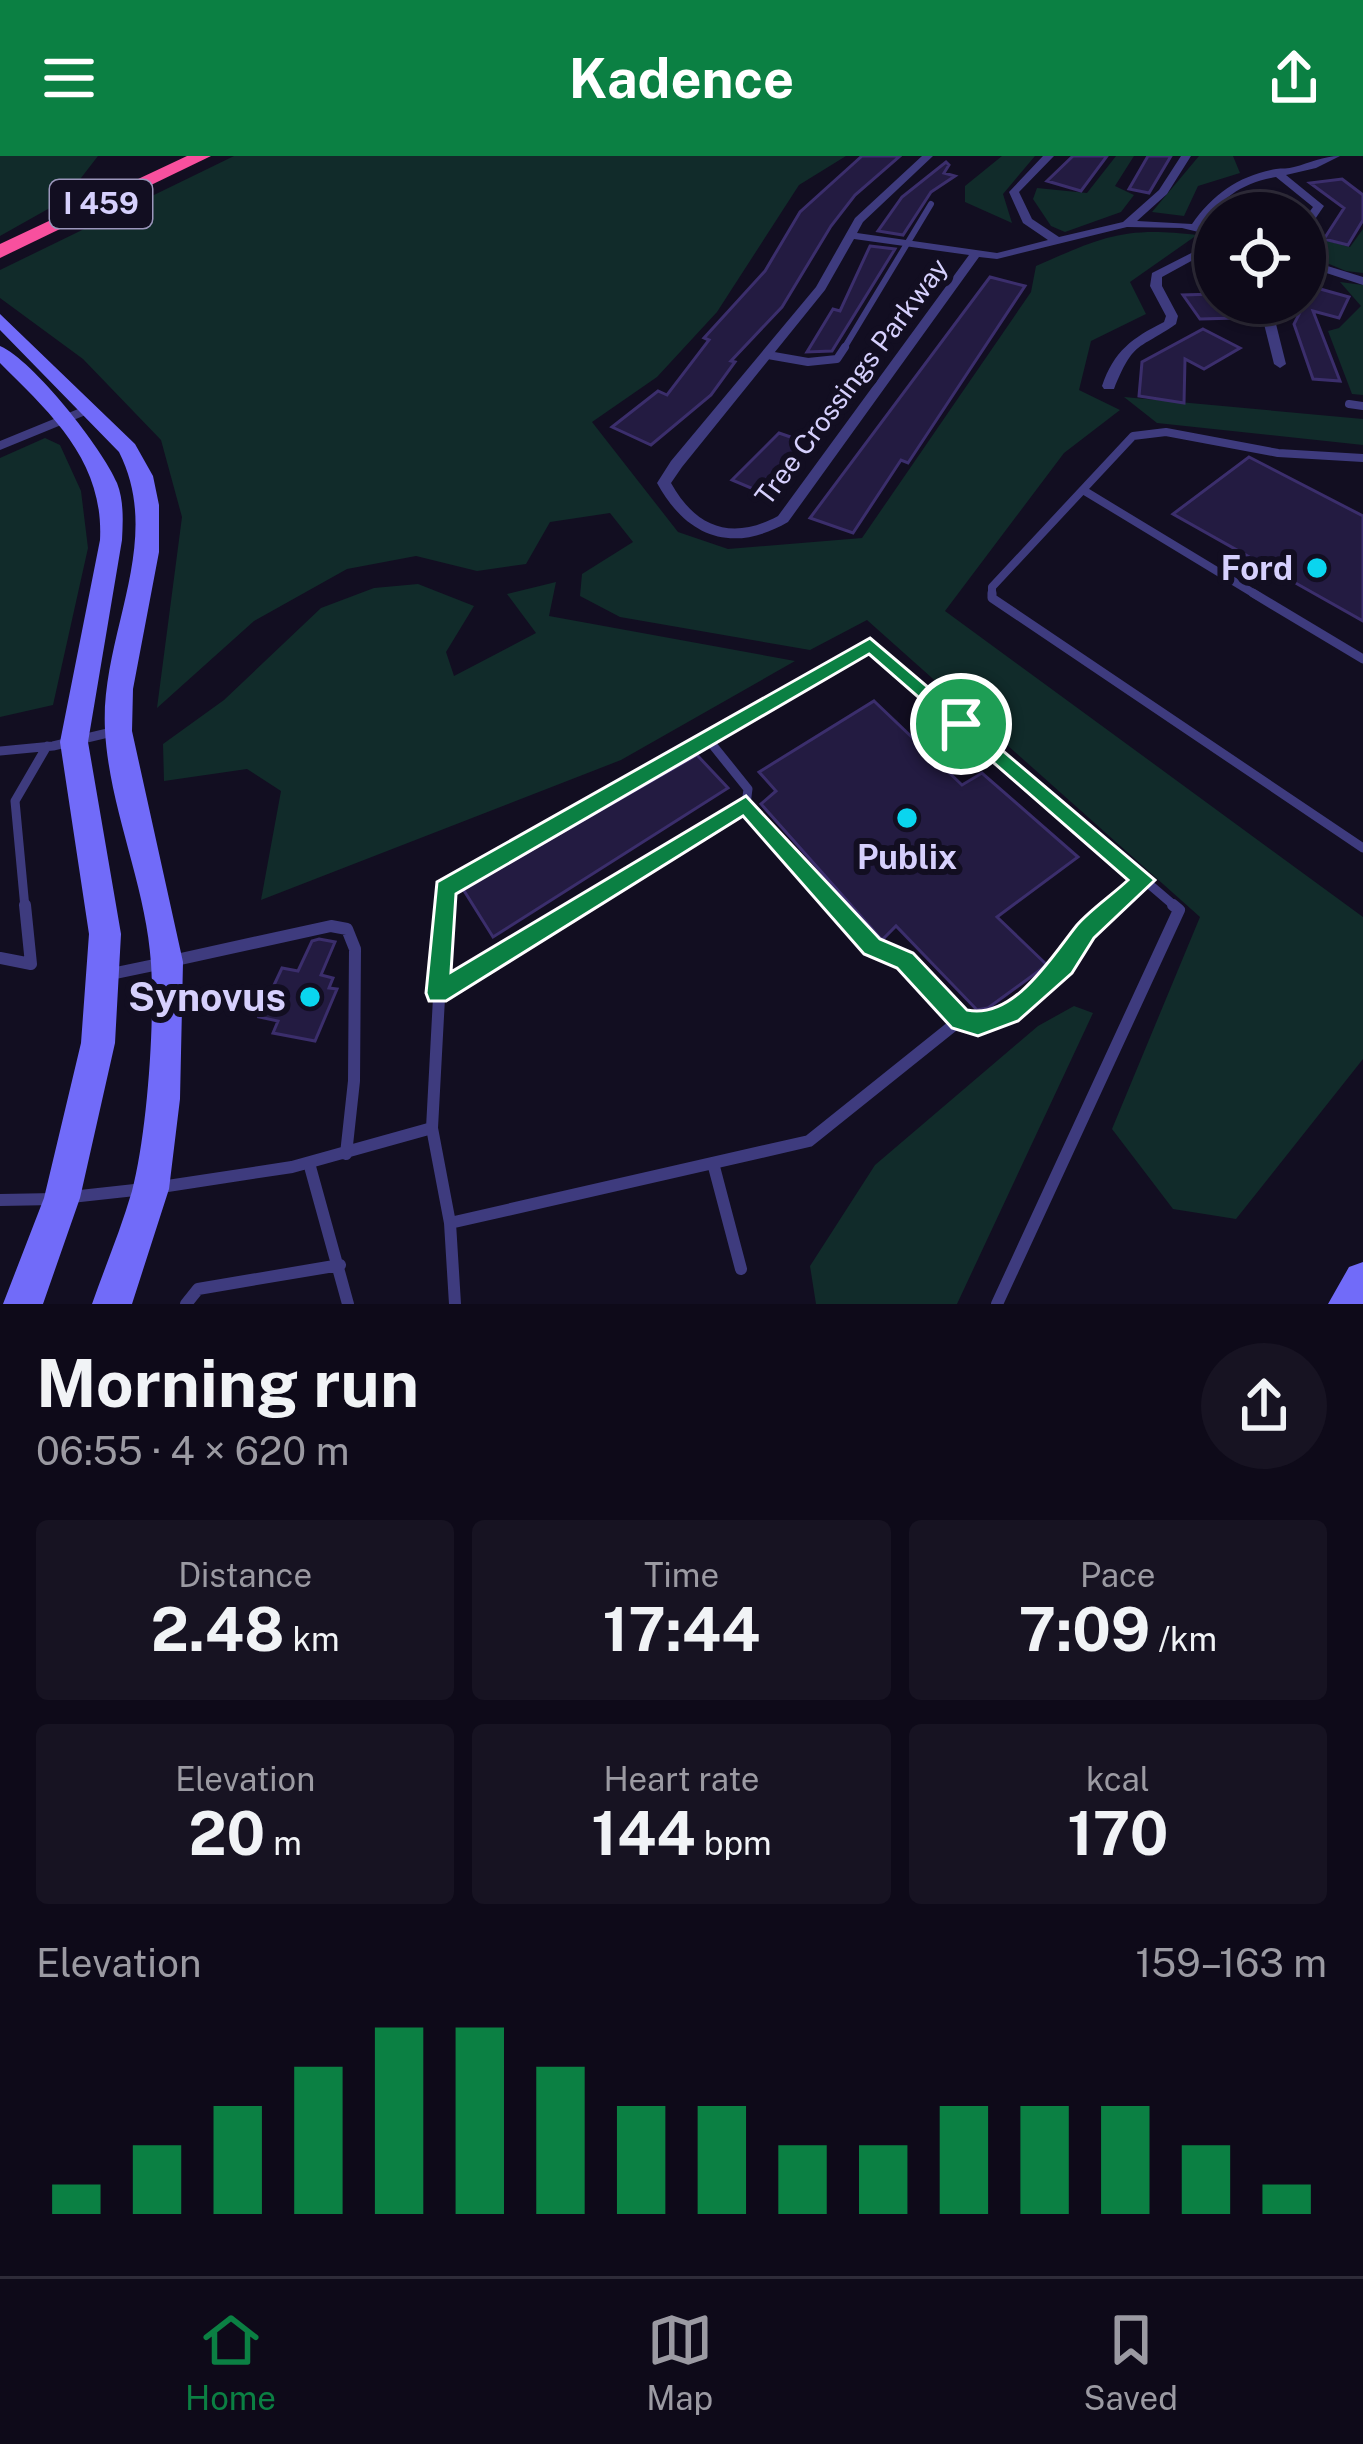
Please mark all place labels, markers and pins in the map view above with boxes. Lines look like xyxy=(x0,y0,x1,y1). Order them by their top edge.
place label: Ford xyxy=(1221,549,1293,587)
marker: Ford xyxy=(1304,555,1330,581)
pin xyxy=(910,673,1012,775)
marker: Publix xyxy=(894,805,920,831)
place label: Publix xyxy=(857,838,957,876)
place label: Synovus xyxy=(128,974,286,1020)
marker: Synovus xyxy=(297,984,323,1010)

